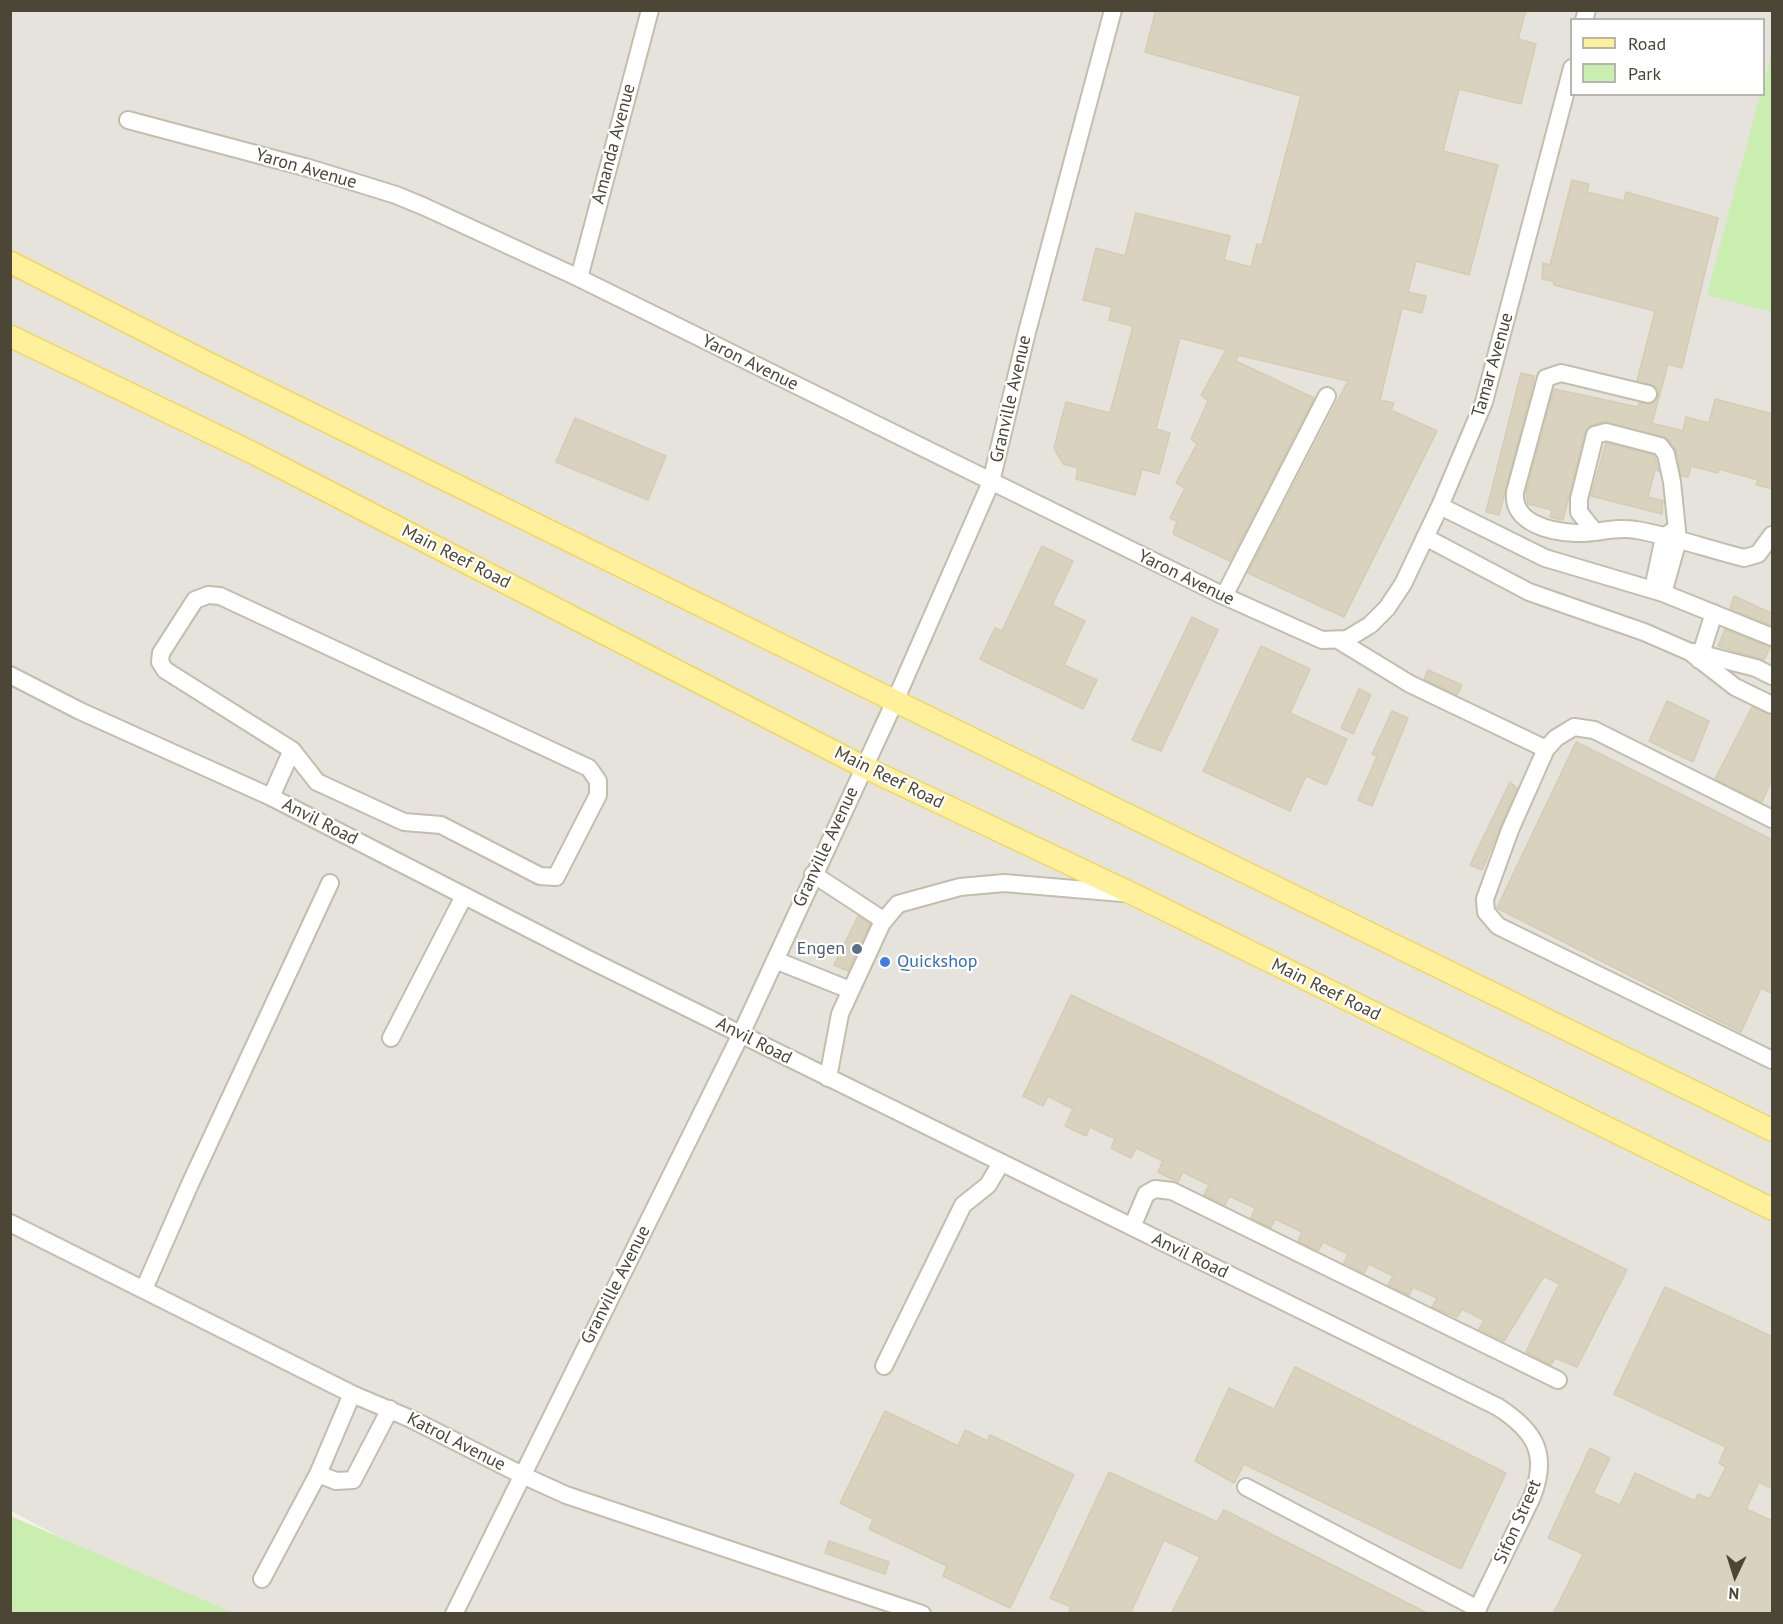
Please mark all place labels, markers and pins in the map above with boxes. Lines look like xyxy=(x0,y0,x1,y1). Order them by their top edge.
place label: Engen xyxy=(797,938,845,960)
marker: Engen xyxy=(850,942,864,956)
place label: Quickshop xyxy=(897,951,977,973)
marker: Quickshop xyxy=(878,955,892,969)

